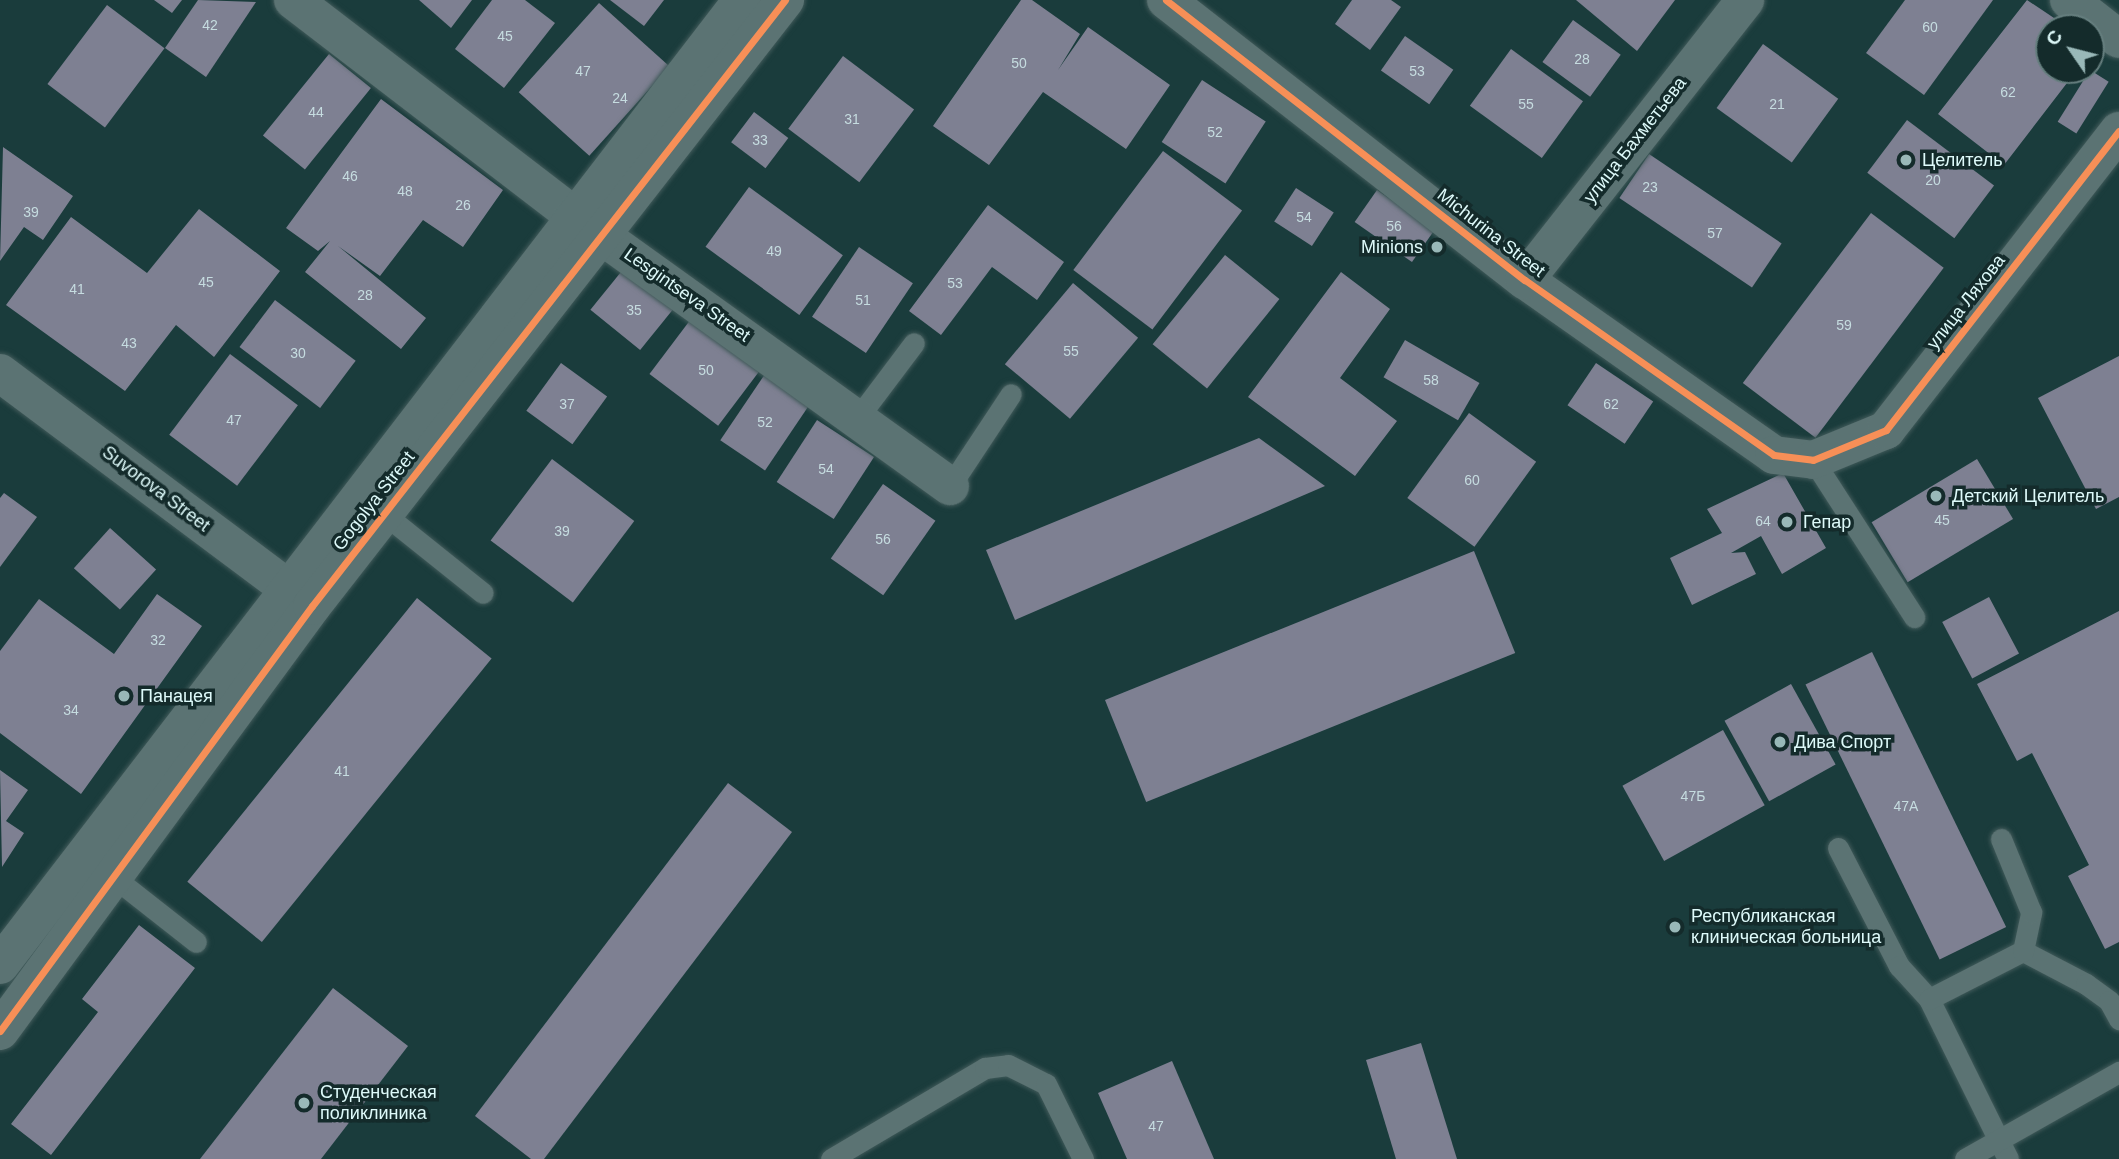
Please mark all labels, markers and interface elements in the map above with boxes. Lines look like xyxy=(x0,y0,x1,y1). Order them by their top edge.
north arrow xyxy=(2035,14,2105,84)
house number: 42 xyxy=(202,17,218,33)
house number: 60 xyxy=(1922,19,1938,35)
text: С xyxy=(2041,26,2067,49)
house number: 45 xyxy=(497,28,513,44)
house number: 28 xyxy=(1574,51,1590,67)
house number: 50 xyxy=(1011,55,1027,71)
house number: 47 xyxy=(575,63,591,79)
house number: 53 xyxy=(1409,63,1425,79)
street label: улица Бахметьева xyxy=(1579,73,1691,207)
house number: 62 xyxy=(2000,84,2016,100)
house number: 24 xyxy=(612,90,628,106)
house number: 55 xyxy=(1518,96,1534,112)
house number: 21 xyxy=(1769,96,1785,112)
house number: 44 xyxy=(308,104,324,120)
house number: 31 xyxy=(844,111,860,127)
house number: 52 xyxy=(1207,124,1223,140)
house number: 33 xyxy=(752,132,768,148)
place label: Целитель xyxy=(1922,149,2003,171)
marker: Целитель xyxy=(1896,150,1916,170)
house number: 46 xyxy=(342,168,358,184)
house number: 20 xyxy=(1925,172,1941,188)
house number: 23 xyxy=(1642,179,1658,195)
house number: 48 xyxy=(397,183,413,199)
street label: Michurina Street xyxy=(1433,184,1549,282)
house number: 26 xyxy=(455,197,471,213)
house number: 39 xyxy=(23,204,39,220)
house number: 54 xyxy=(1296,209,1312,225)
house number: 56 xyxy=(1386,218,1402,234)
house number: 57 xyxy=(1707,225,1723,241)
place label: Minions xyxy=(1361,236,1423,258)
marker: Minions xyxy=(1429,239,1445,255)
street label: Lesgintseva Street xyxy=(620,243,754,347)
house number: 49 xyxy=(766,243,782,259)
street label: улица Ляхова xyxy=(1922,250,2010,354)
house number: 45 xyxy=(198,274,214,290)
house number: 53 xyxy=(947,275,963,291)
house number: 41 xyxy=(69,281,85,297)
house number: 28 xyxy=(357,287,373,303)
house number: 51 xyxy=(855,292,871,308)
house number: 35 xyxy=(626,302,642,318)
house number: 59 xyxy=(1836,317,1852,333)
house number: 43 xyxy=(121,335,137,351)
house number: 55 xyxy=(1063,343,1079,359)
house number: 30 xyxy=(290,345,306,361)
house number: 50 xyxy=(698,362,714,378)
house number: 58 xyxy=(1423,372,1439,388)
house number: 37 xyxy=(559,396,575,412)
house number: 62 xyxy=(1603,396,1619,412)
house number: 47 xyxy=(226,412,242,428)
house number: 52 xyxy=(757,414,773,430)
street label: Suvorova Street xyxy=(98,442,214,536)
street label: Gogolya Street xyxy=(329,447,419,555)
house number: 54 xyxy=(818,461,834,477)
house number: 60 xyxy=(1464,472,1480,488)
place label: Детский Целитель xyxy=(1952,485,2104,507)
marker: Детский Целитель xyxy=(1926,486,1946,506)
place label: Гепар xyxy=(1803,511,1851,533)
marker: Гепар xyxy=(1777,512,1797,532)
house number: 45 xyxy=(1934,512,1950,528)
house number: 64 xyxy=(1755,513,1771,529)
house number: 39 xyxy=(554,523,570,539)
house number: 56 xyxy=(875,531,891,547)
house number: 32 xyxy=(150,632,166,648)
place label: Панацея xyxy=(140,685,213,707)
marker: Панацея xyxy=(114,686,134,706)
house number: 34 xyxy=(63,702,79,718)
place label: Дива Спорт xyxy=(1794,731,1891,753)
marker: Дива Спорт xyxy=(1772,734,1788,750)
house number: 41 xyxy=(334,763,350,779)
house number: 47Б xyxy=(1681,788,1705,804)
house number: 47А xyxy=(1894,798,1918,814)
place label: Республиканская клиническая больница xyxy=(1691,906,1881,948)
marker: Республиканская клиническая больница xyxy=(1665,917,1685,937)
place label: Студенческая поликлиника xyxy=(320,1082,437,1124)
marker: Студенческая поликлиника xyxy=(294,1093,314,1113)
house number: 47 xyxy=(1148,1118,1164,1134)

